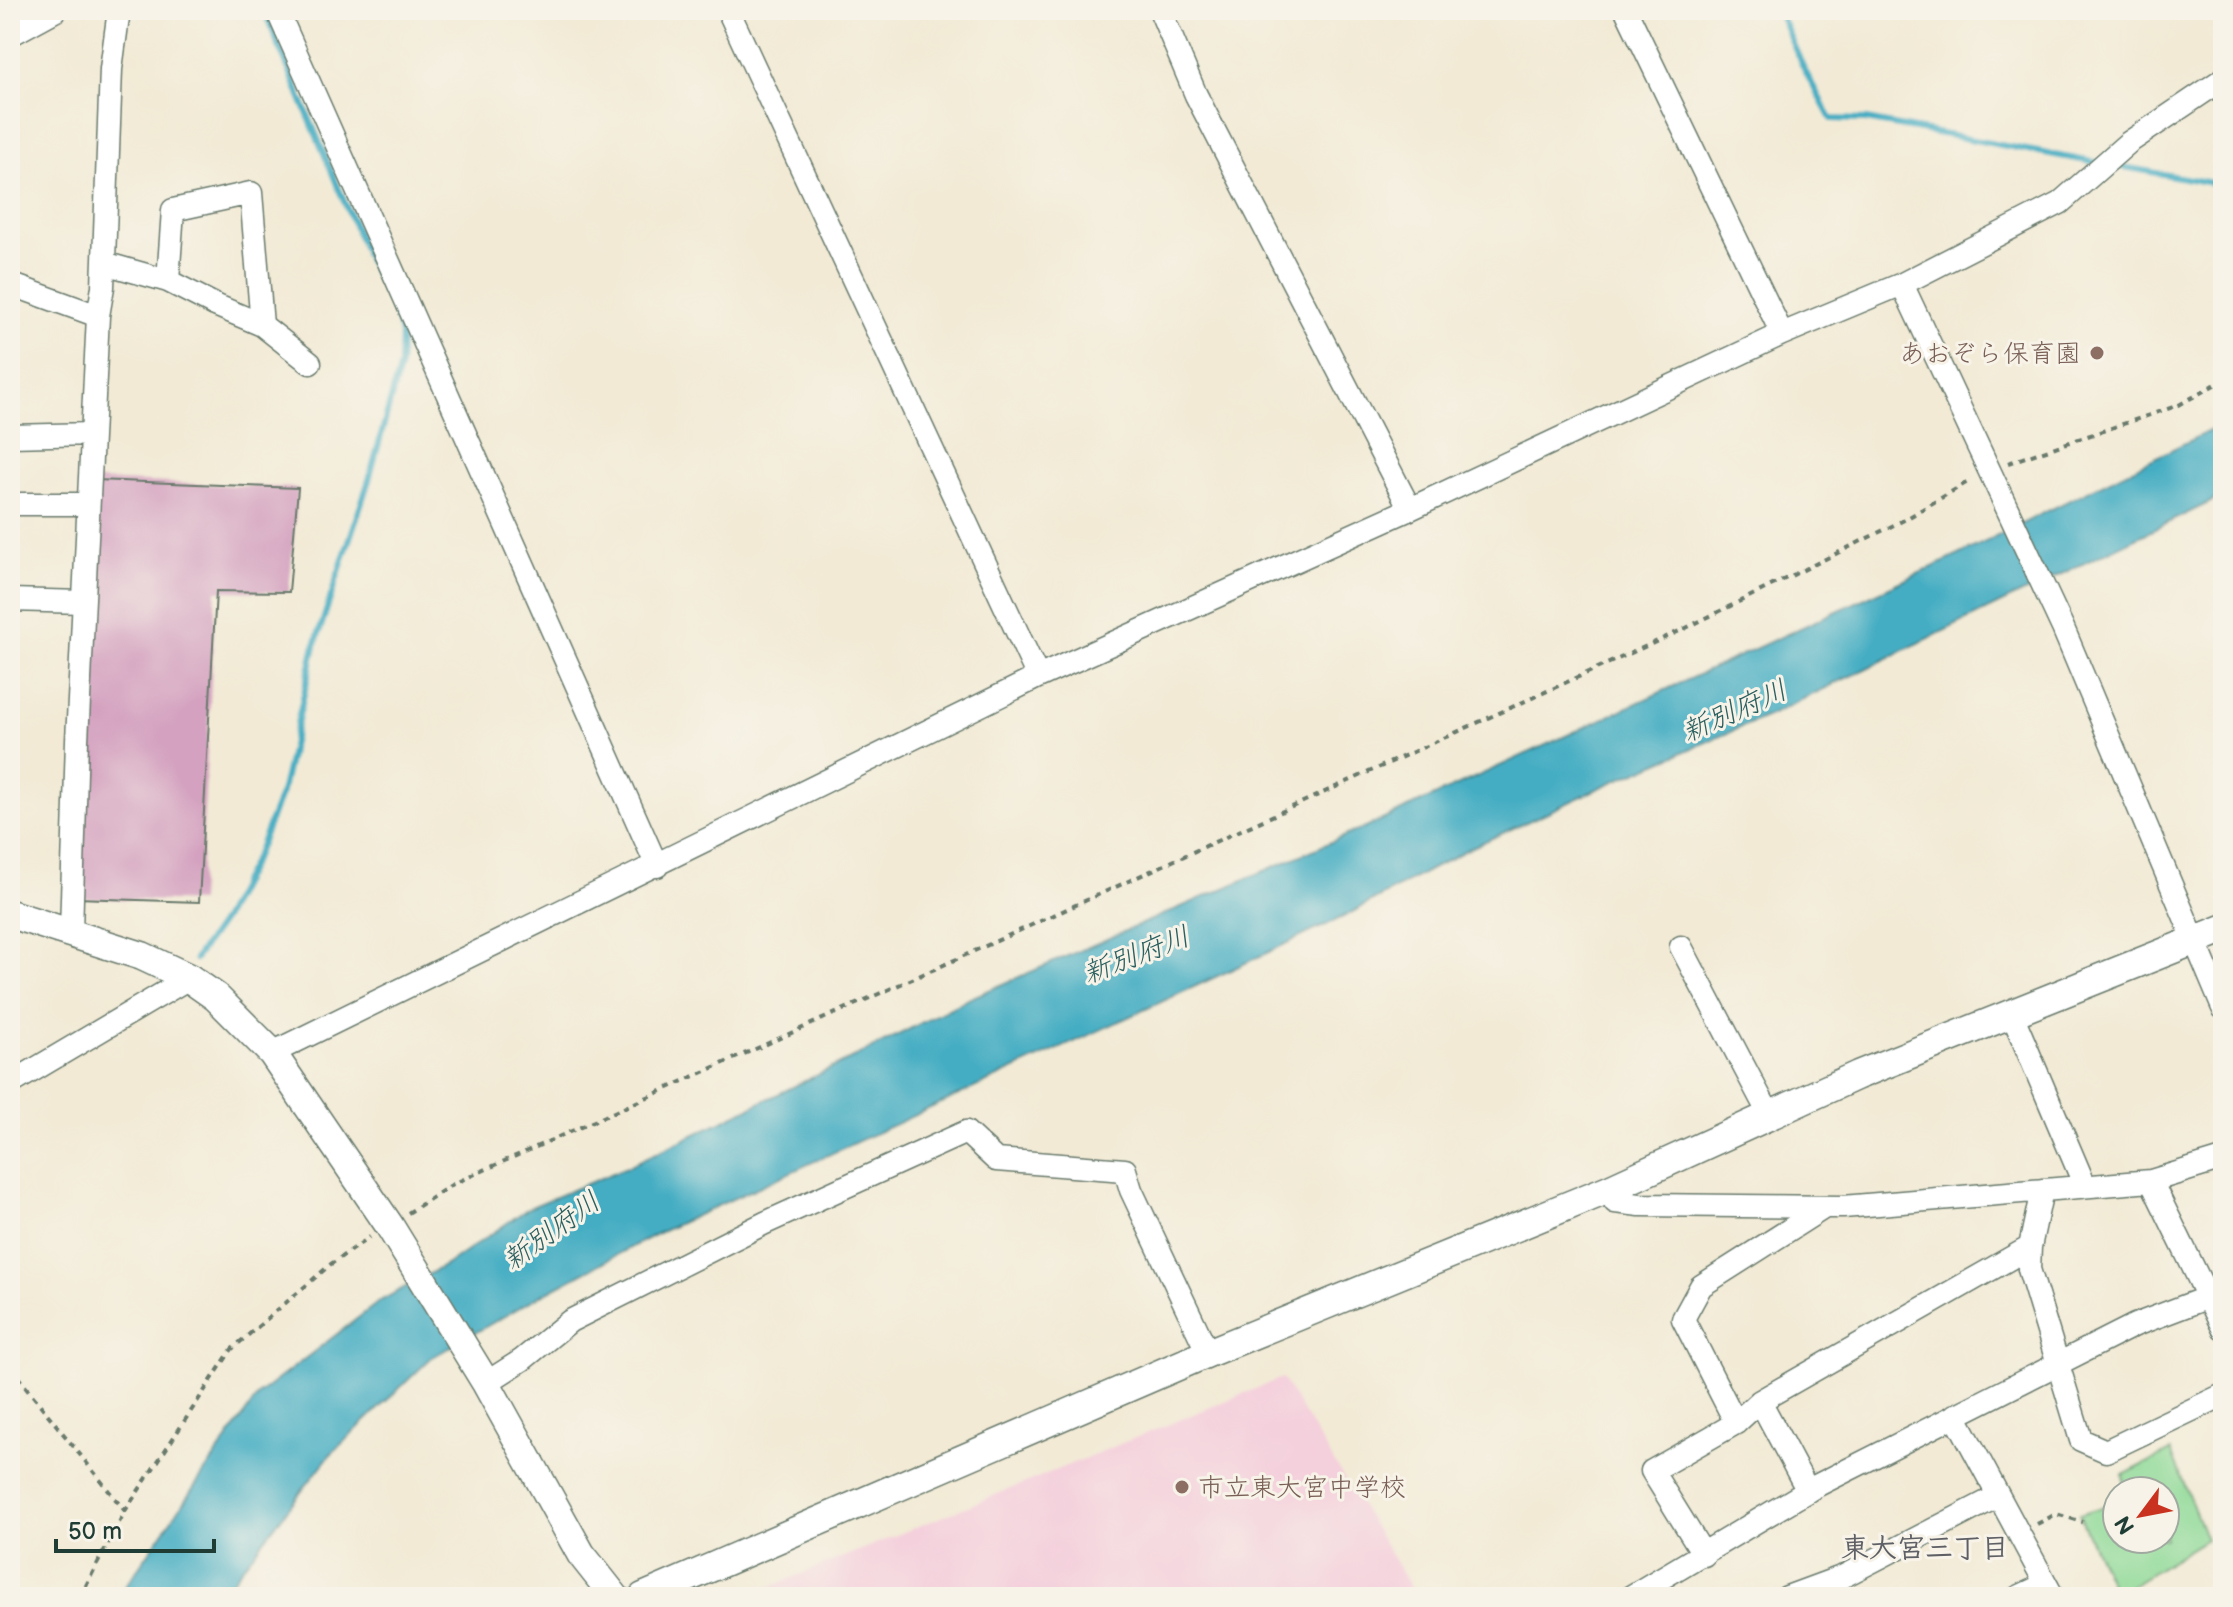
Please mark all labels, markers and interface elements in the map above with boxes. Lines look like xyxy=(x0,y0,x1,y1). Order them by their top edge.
place label: あおぞら保育園 xyxy=(1899,339,2081,370)
marker: あおぞら保育園 xyxy=(2088,344,2106,362)
water label: 新別府川 xyxy=(1677,674,1792,749)
water label: 新別府川 xyxy=(1078,920,1195,991)
water label: 新別府川 xyxy=(497,1185,607,1277)
place label: 市立東大宮中学校 xyxy=(1198,1473,1406,1504)
north arrow xyxy=(2101,1475,2181,1555)
marker: 市立東大宮中学校 xyxy=(1173,1478,1191,1496)
scale bar xyxy=(56,1503,214,1553)
text: N xyxy=(2109,1511,2141,1539)
text: 50 m xyxy=(68,1517,122,1546)
district label: 東大宮三丁目 xyxy=(1841,1532,2009,1565)

